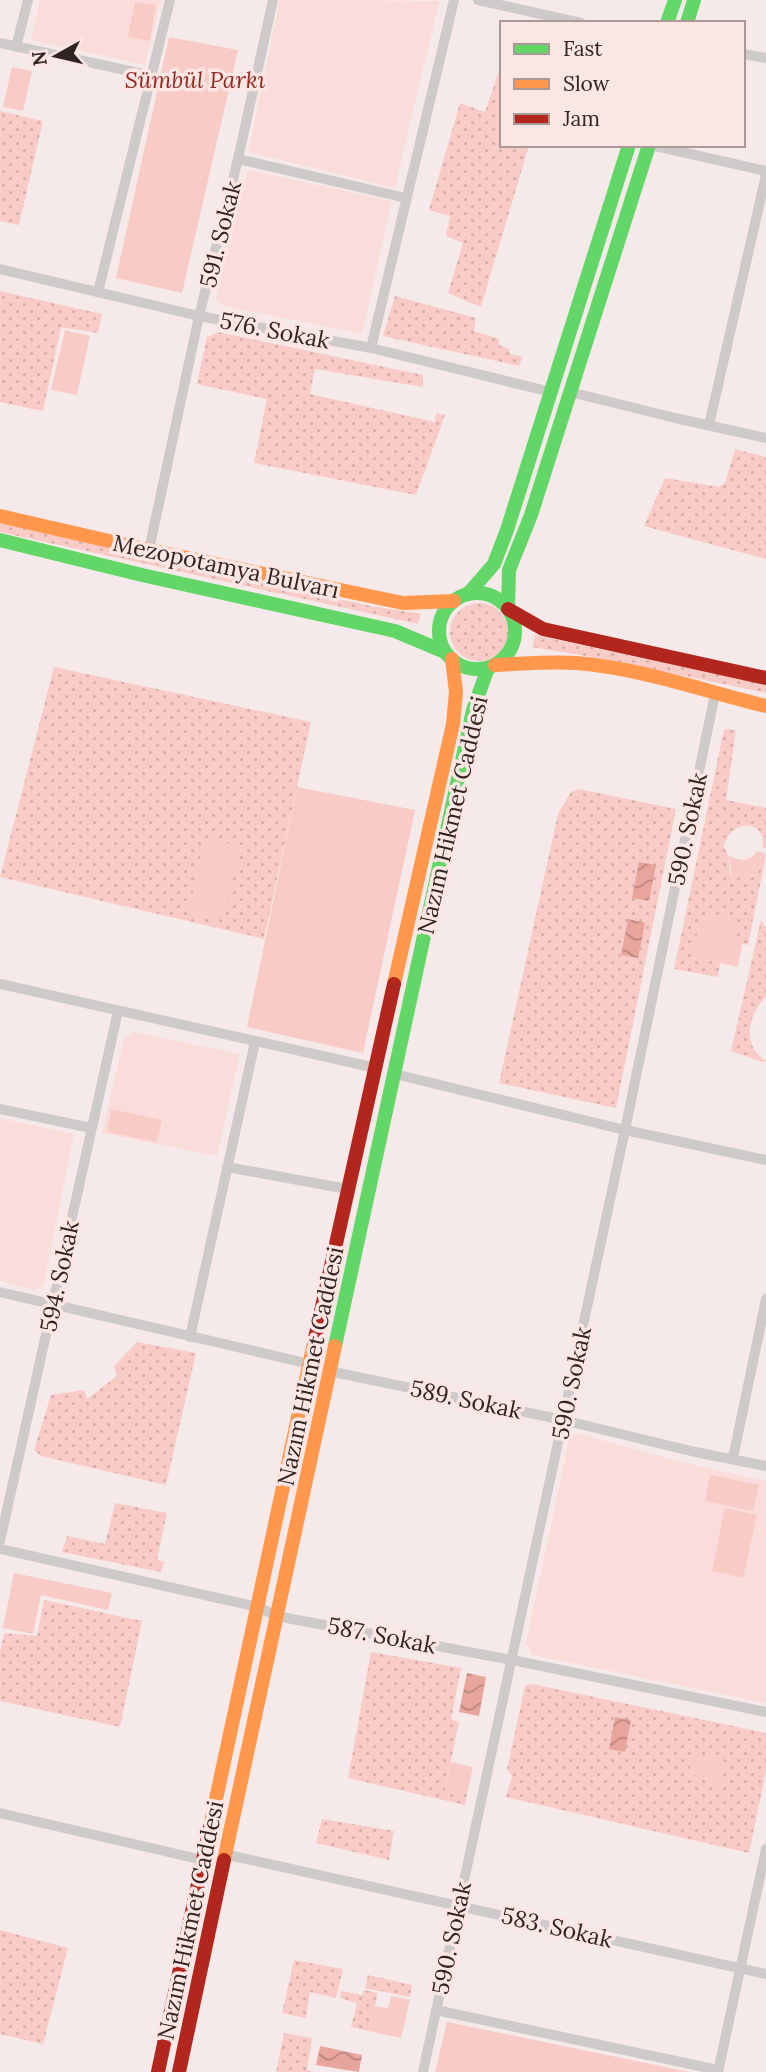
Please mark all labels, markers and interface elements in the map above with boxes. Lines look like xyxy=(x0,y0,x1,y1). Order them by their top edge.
north arrow xyxy=(21,21,91,91)
legend xyxy=(500,21,745,147)
text: Fast xyxy=(563,35,603,62)
text: N xyxy=(26,49,52,67)
park label: Sümbül Parkı xyxy=(125,65,266,94)
text: Slow xyxy=(563,70,610,97)
text: Jam xyxy=(562,105,600,132)
street label: 591. Sokak xyxy=(193,177,247,290)
street label: 576. Sokak xyxy=(218,305,333,355)
street label: Mezopotamya Bulvarı xyxy=(110,528,342,604)
street label: Nazım Hikmet Caddesi xyxy=(410,693,494,937)
street label: 590. Sokak xyxy=(661,769,713,888)
street label: 594. Sokak xyxy=(33,1217,85,1334)
street label: Nazım Hikmet Caddesi xyxy=(270,1244,350,1488)
street label: 590. Sokak xyxy=(545,1323,597,1442)
street label: 589. Sokak xyxy=(408,1373,525,1425)
street label: 587. Sokak xyxy=(325,1610,439,1660)
street label: Nazım Hikmet Caddesi xyxy=(150,1798,230,2042)
street label: 590. Sokak xyxy=(425,1878,477,1997)
street label: 583. Sokak xyxy=(499,1900,616,1954)

